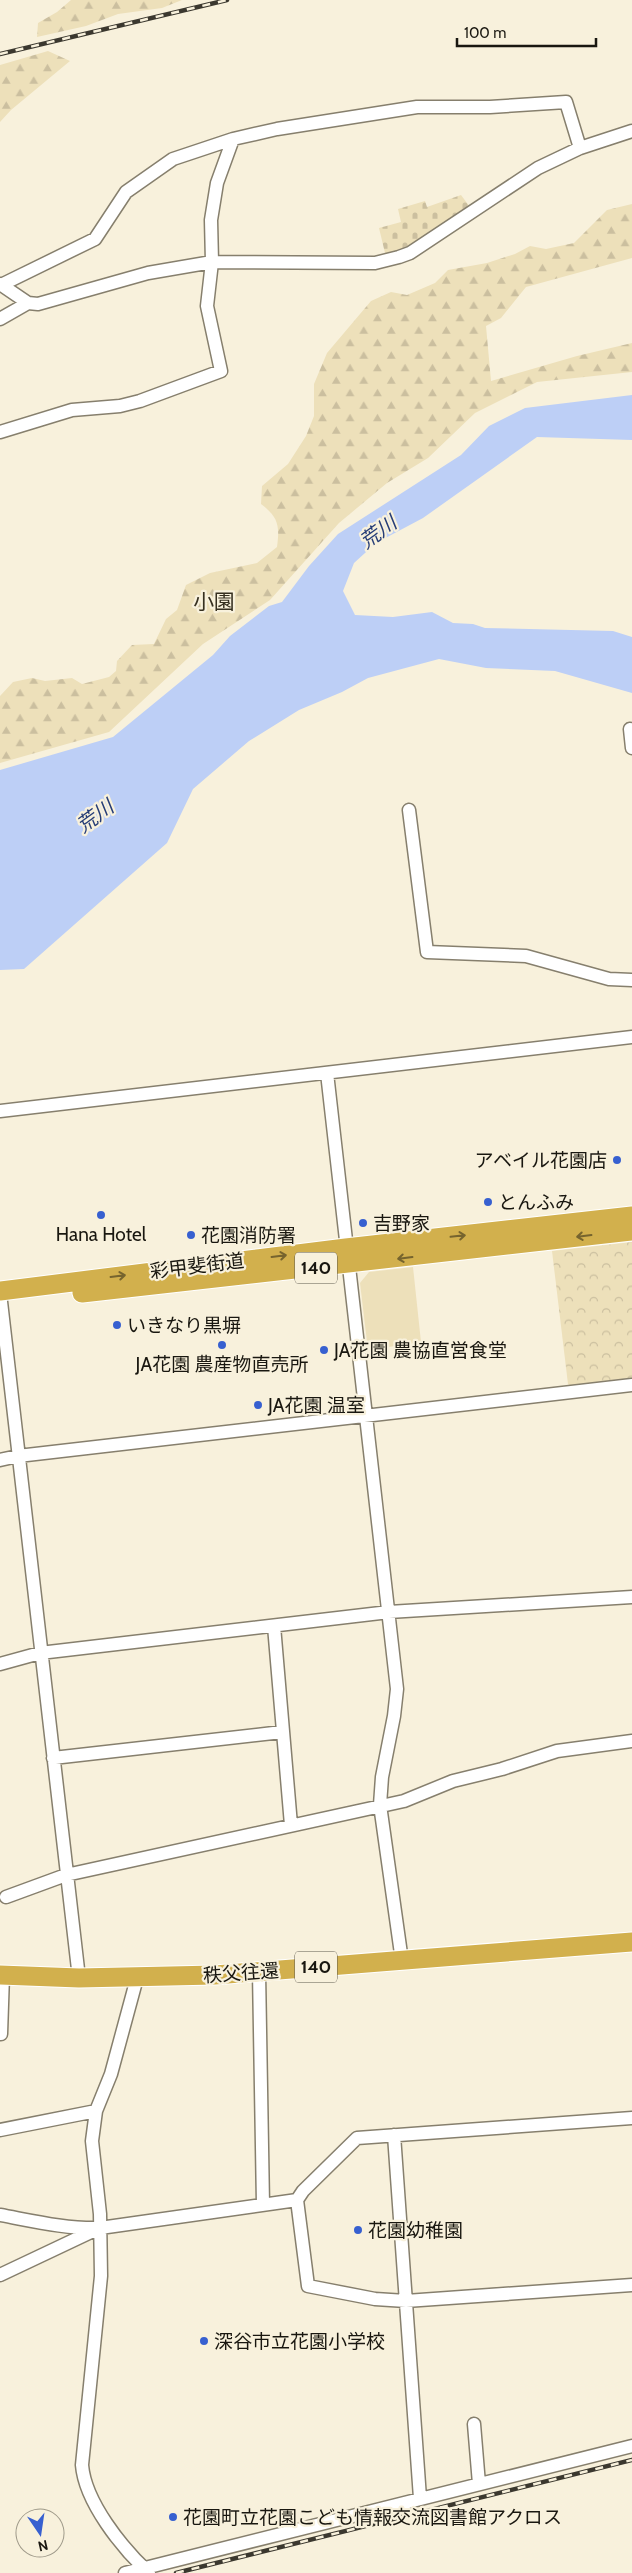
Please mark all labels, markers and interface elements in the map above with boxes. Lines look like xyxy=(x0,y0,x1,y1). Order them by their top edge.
scale bar xyxy=(457,15,596,47)
text: 100 m xyxy=(464,24,506,42)
water label: 荒川 xyxy=(355,509,403,553)
district label: 小園 xyxy=(193,589,235,614)
water label: 荒川 xyxy=(72,793,120,837)
place label: アベイル花園店 xyxy=(474,1149,607,1172)
marker: アベイル花園店 xyxy=(611,1154,623,1166)
place label: とんふみ xyxy=(498,1191,574,1214)
marker: とんふみ xyxy=(482,1196,494,1208)
marker: Hana Hotel xyxy=(95,1209,107,1221)
place label: 吉野家 xyxy=(373,1212,430,1235)
marker: 吉野家 xyxy=(357,1217,369,1229)
place label: Hana Hotel xyxy=(56,1223,147,1246)
place label: 花園消防署 xyxy=(201,1224,296,1247)
marker: 花園消防署 xyxy=(185,1229,197,1241)
one-way arrow xyxy=(450,1231,466,1241)
one-way arrow xyxy=(576,1231,592,1241)
street label: 彩甲斐街道 xyxy=(148,1249,246,1283)
one-way arrow xyxy=(271,1251,287,1261)
road number: 140 xyxy=(295,1252,337,1284)
one-way arrow xyxy=(397,1253,413,1263)
one-way arrow xyxy=(110,1271,126,1281)
place label: いきなり黒塀 xyxy=(127,1314,241,1337)
marker: いきなり黒塀 xyxy=(111,1319,123,1331)
marker: JA花園 農産物直売所 xyxy=(216,1339,228,1351)
place label: JA花園 農協直営食堂 xyxy=(333,1339,507,1362)
marker: JA花園 農協直営食堂 xyxy=(318,1344,330,1356)
place label: JA花園 農産物直売所 xyxy=(135,1353,308,1376)
place label: JA花園 温室 xyxy=(267,1394,365,1417)
marker: JA花園 温室 xyxy=(252,1399,264,1411)
road number: 140 xyxy=(295,1951,337,1982)
street label: 秩父往還 xyxy=(202,1959,280,1987)
place label: 花園幼稚園 xyxy=(368,2219,463,2242)
marker: 花園幼稚園 xyxy=(352,2224,364,2236)
place label: 深谷市立花園小学校 xyxy=(214,2330,385,2353)
marker: 深谷市立花園小学校 xyxy=(198,2335,210,2347)
place label: 花園町立花園こども情報交流図書館アクロス xyxy=(183,2506,562,2529)
north arrow xyxy=(15,2508,65,2558)
marker: 花園町立花園こども情報交流図書館アクロス xyxy=(167,2511,179,2523)
text: N xyxy=(36,2536,50,2556)

